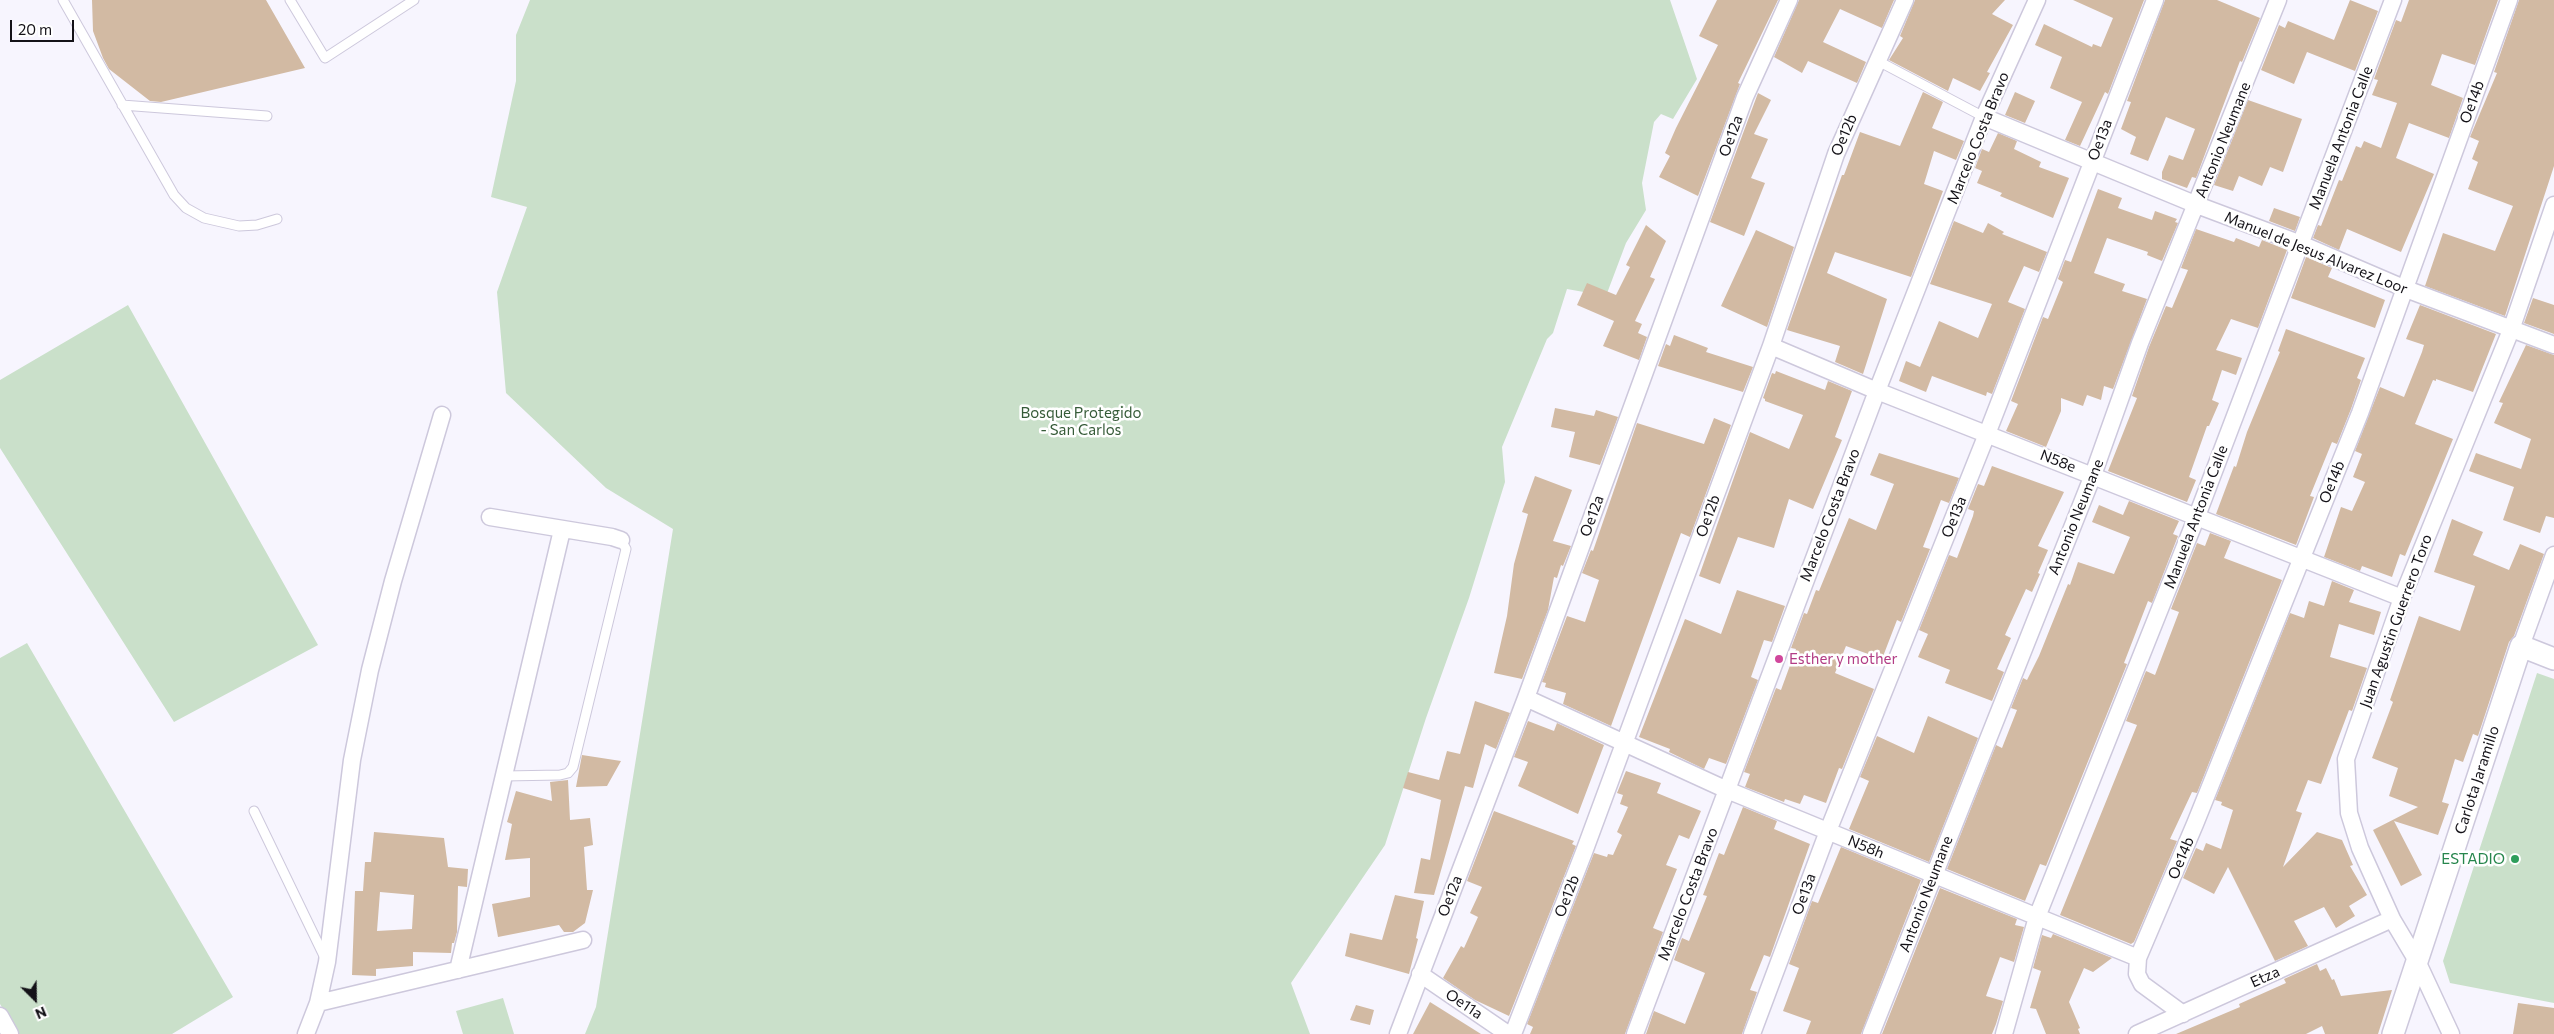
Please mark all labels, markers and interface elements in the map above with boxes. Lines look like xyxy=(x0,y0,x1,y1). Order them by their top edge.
scale bar xyxy=(12,10,76,42)
text: 20 m xyxy=(18,20,52,38)
street label: Manuela Antonia Calle xyxy=(2305,64,2377,212)
street label: Marcelo Costa Bravo xyxy=(1943,69,2013,207)
street label: Oe14b xyxy=(2456,78,2488,126)
street label: Antonio Neumane xyxy=(2192,79,2254,201)
street label: Oe12b xyxy=(1827,111,1861,159)
street label: Oe12a xyxy=(1715,113,1747,159)
street label: Oe13a xyxy=(2084,117,2116,163)
street label: Manuel de Jesus Alvarez Loor xyxy=(2222,208,2410,298)
park label: Bosque Protegido - San Carlos xyxy=(1021,404,1141,439)
street label: Manuela Antonia Calle xyxy=(2160,443,2232,591)
street label: Marcelo Costa Bravo xyxy=(1796,446,1864,584)
street label: N58e xyxy=(2038,446,2078,476)
street label: Antonio Neumane xyxy=(2045,456,2107,578)
street label: Oe14b xyxy=(2315,458,2349,506)
street label: Oe12b xyxy=(1692,492,1724,540)
street label: Oe12a xyxy=(1576,493,1608,539)
street label: Oe13a xyxy=(1938,494,1970,540)
street label: Juan Agustin Guerrero Toro xyxy=(2356,532,2436,710)
place label: Esther y mother xyxy=(1789,650,1897,668)
marker: Esther y mother xyxy=(1773,653,1785,665)
street label: Carlota Jaramillo xyxy=(2451,723,2503,837)
street label: Marcelo Costa Bravo xyxy=(1654,825,1722,963)
street label: N58h xyxy=(1845,832,1887,862)
street label: Antonio Neumane xyxy=(1896,833,1956,955)
street label: Oe14b xyxy=(2164,834,2198,882)
place label: ESTADIO xyxy=(2441,850,2505,868)
marker: ESTADIO xyxy=(2509,853,2521,865)
street label: Oe13a xyxy=(1788,871,1820,917)
street label: Oe12b xyxy=(1551,872,1583,920)
street label: Oe12a xyxy=(1434,873,1466,919)
street label: Etza xyxy=(2248,963,2282,991)
north arrow xyxy=(10,974,60,1024)
street label: Oe11a xyxy=(1442,985,1486,1023)
text: N xyxy=(33,1003,49,1023)

